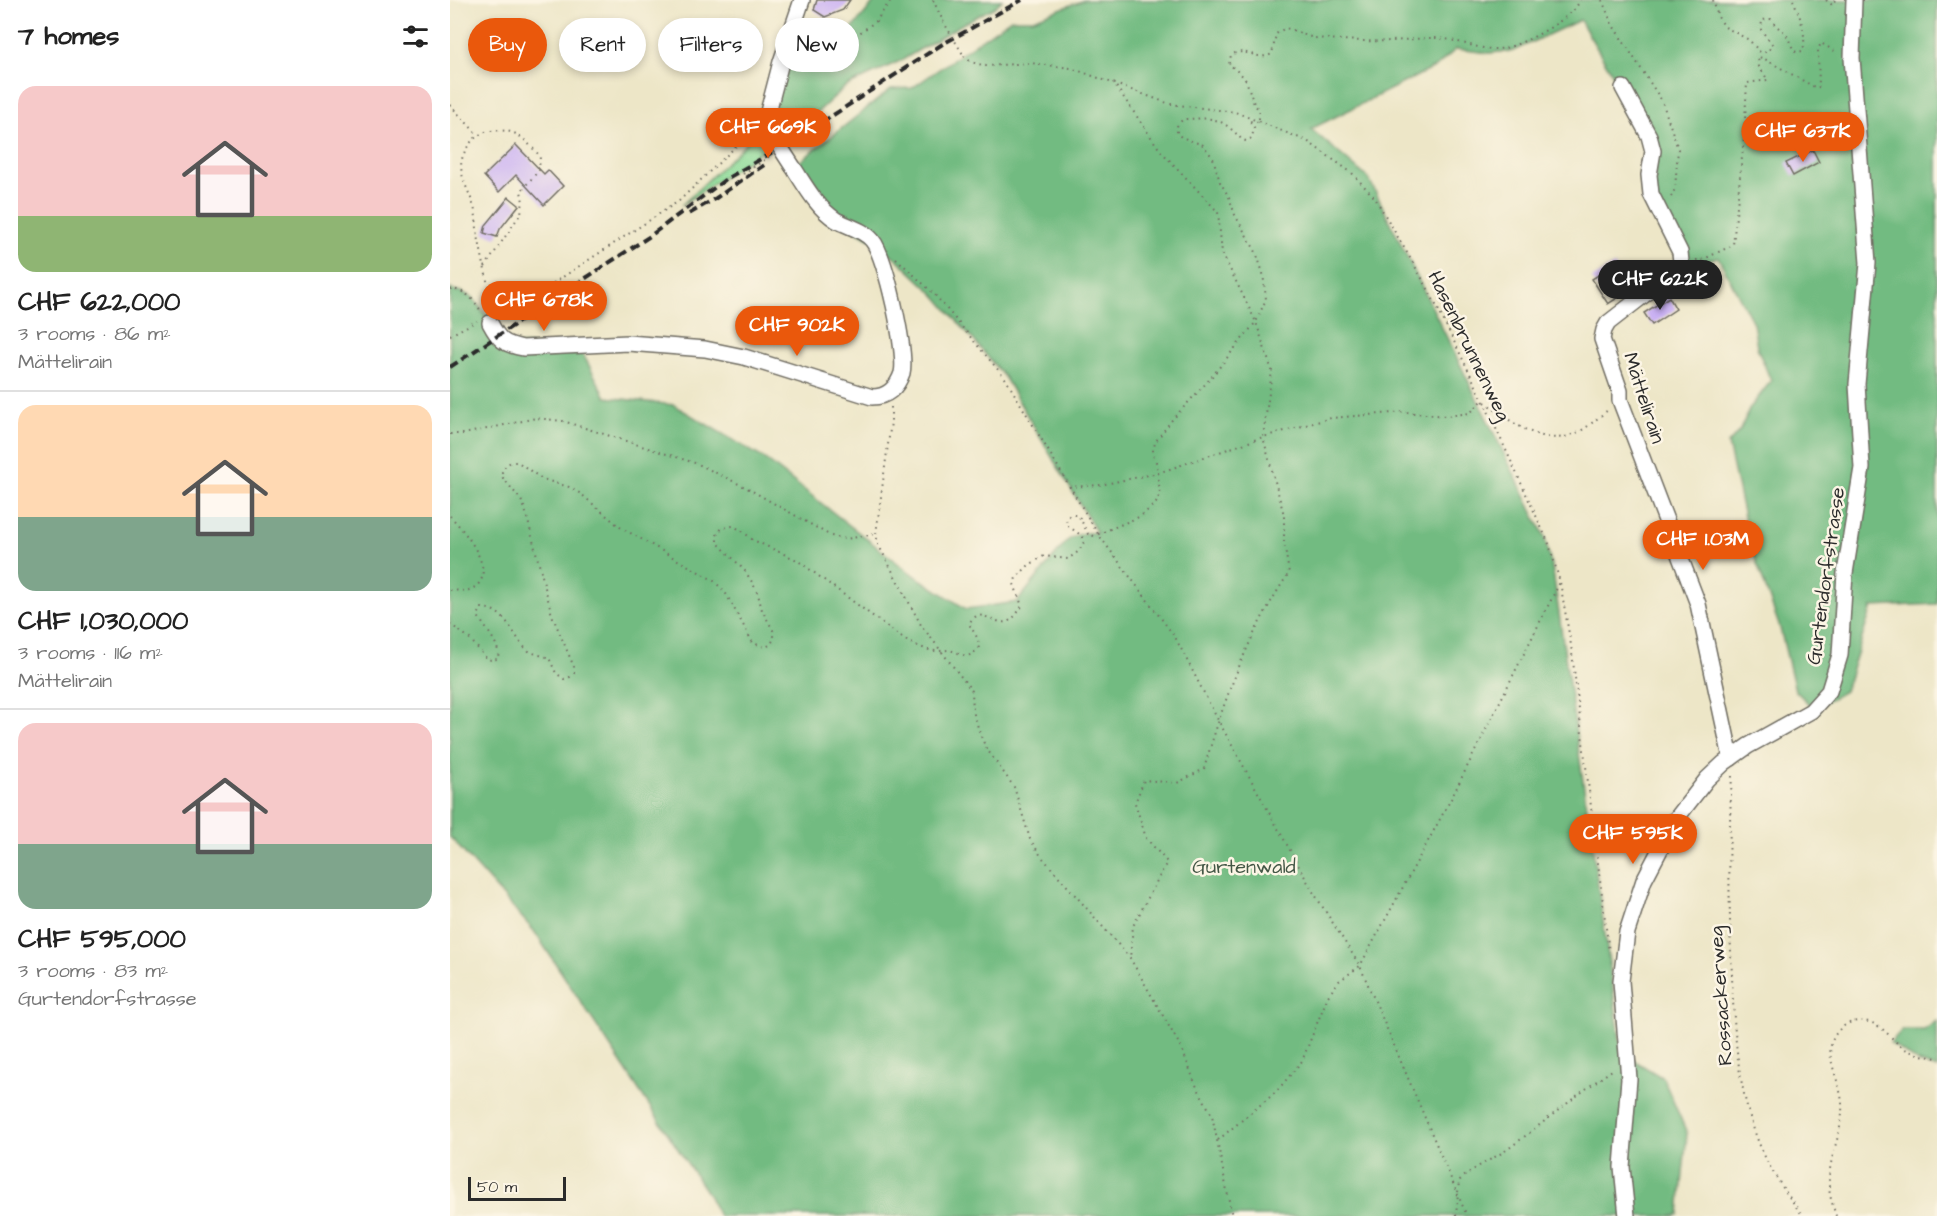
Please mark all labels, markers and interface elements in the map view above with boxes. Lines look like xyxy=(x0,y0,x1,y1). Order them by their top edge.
text: 7 homes xyxy=(18,18,119,54)
chip: Buy xyxy=(468,18,547,72)
chip: Rent xyxy=(559,18,646,72)
chip: Filters xyxy=(658,18,763,72)
chip: New xyxy=(775,18,859,72)
icon: filters xyxy=(399,20,432,53)
pin: CHF 669K xyxy=(706,108,830,159)
pin: CHF 637K xyxy=(1741,112,1865,163)
text: CHF 669K xyxy=(720,113,816,141)
text: CHF 637K xyxy=(1755,117,1851,145)
icon: home xyxy=(171,125,279,233)
pin: CHF 622K xyxy=(1598,260,1722,311)
text: CHF 622K xyxy=(1612,265,1708,293)
street label: Hasenbrunnenweg xyxy=(1420,266,1517,426)
pin: CHF 678K xyxy=(482,281,606,332)
text: CHF 622,000 xyxy=(18,284,180,320)
text: CHF 678K xyxy=(495,286,593,314)
pin: CHF 902K xyxy=(735,306,859,357)
text: CHF 902K xyxy=(749,311,845,339)
text: 3 rooms · 86 m² xyxy=(18,320,171,348)
text: Mättelirain xyxy=(18,348,112,376)
street label: Mättelirain xyxy=(1616,349,1672,447)
icon: home xyxy=(171,444,279,552)
street label: Gurtendorfstrasse xyxy=(1800,485,1852,666)
pin: CHF 1.03M xyxy=(1634,520,1772,571)
text: CHF 1.03M xyxy=(1657,525,1749,553)
text: CHF 1,030,000 xyxy=(18,603,188,639)
text: 3 rooms · 116 m² xyxy=(18,639,163,667)
text: Mättelirain xyxy=(18,667,112,695)
icon: home xyxy=(171,762,279,870)
pin: CHF 595K xyxy=(1571,814,1695,865)
text: CHF 595K xyxy=(1583,819,1683,847)
park label: Gurtenwald xyxy=(1192,853,1296,881)
text: CHF 595,000 xyxy=(18,921,186,957)
street label: Rossackerweg xyxy=(1702,925,1741,1067)
text: 3 rooms · 83 m² xyxy=(18,957,168,985)
text: Gurtendorfstrasse xyxy=(18,985,197,1013)
scale bar xyxy=(468,1174,566,1202)
text: 50 m xyxy=(477,1176,517,1198)

